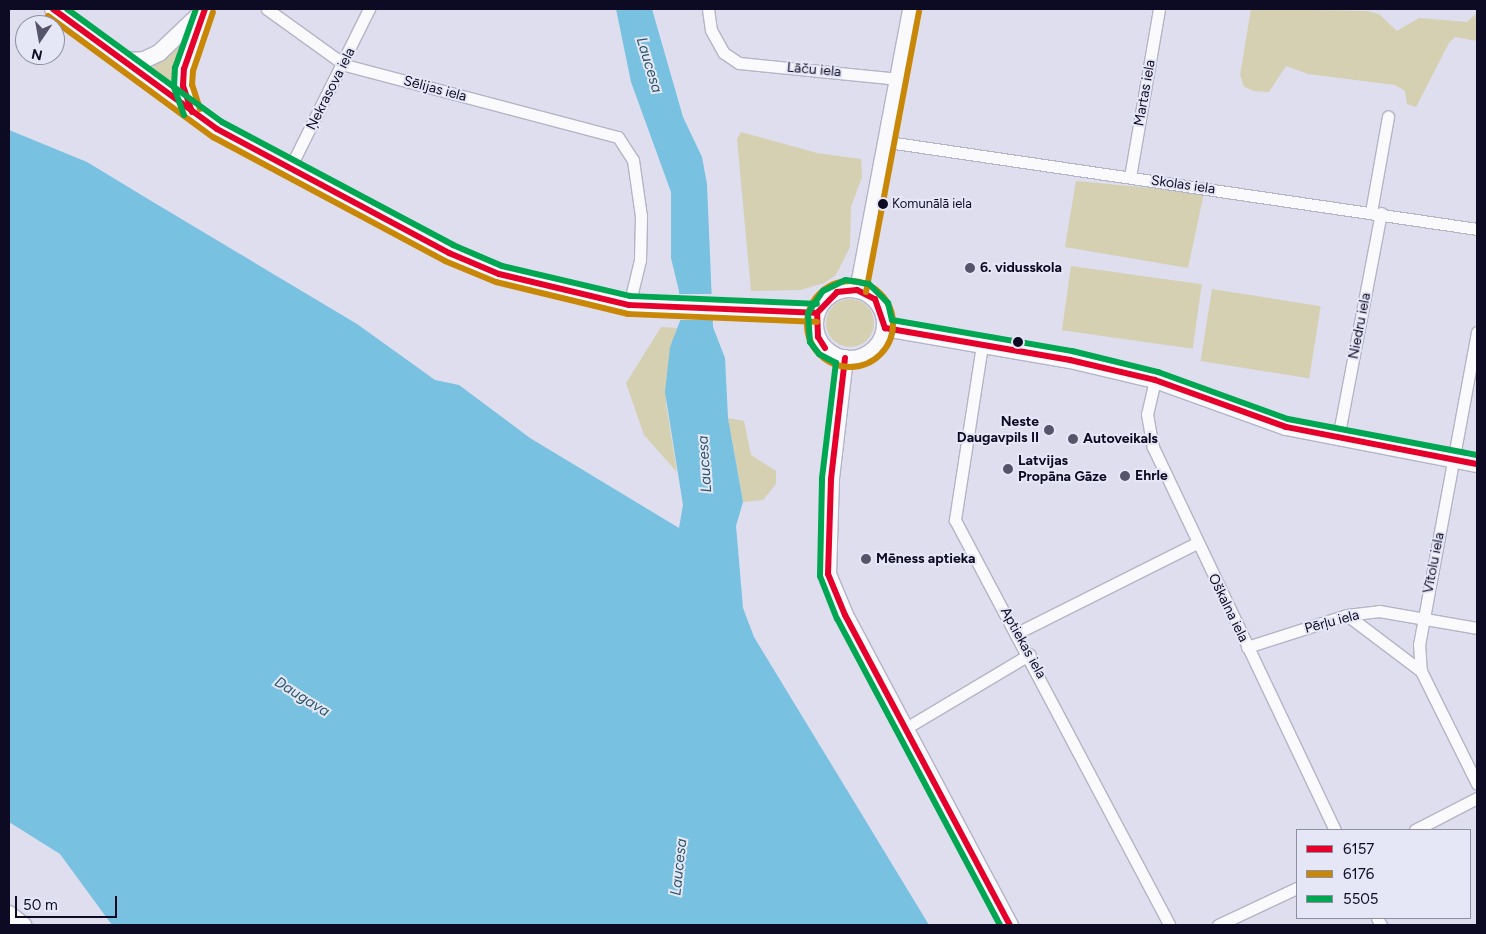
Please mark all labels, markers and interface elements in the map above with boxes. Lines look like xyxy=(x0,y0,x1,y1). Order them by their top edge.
north arrow xyxy=(15,15,65,65)
water label: Laucesa xyxy=(632,35,666,95)
text: N xyxy=(30,45,44,64)
street label: Ņekrasova iela xyxy=(303,45,359,133)
street label: Martas iela xyxy=(1131,58,1159,128)
street label: Lāču iela xyxy=(786,59,842,81)
street label: Sēlijas iela xyxy=(402,73,468,105)
street label: Skolas iela xyxy=(1150,172,1216,198)
place label: Komunālā iela xyxy=(892,196,972,212)
marker: Komunālā iela xyxy=(878,199,888,209)
place label: 6. vidusskola xyxy=(980,260,1062,276)
marker: 6. vidusskola xyxy=(964,262,976,274)
street label: Niedru iela xyxy=(1345,291,1375,361)
unlabelled marker xyxy=(1013,337,1023,347)
place label: Neste Daugavpils II xyxy=(957,414,1039,447)
marker: Neste Daugavpils II xyxy=(1043,424,1055,436)
place label: Autoveikals xyxy=(1083,431,1158,447)
marker: Autoveikals xyxy=(1067,433,1079,445)
water label: Laucesa xyxy=(694,435,716,493)
place label: Latvijas Propāna Gāze xyxy=(1018,453,1107,486)
marker: Latvijas Propāna Gāze xyxy=(1002,463,1014,475)
place label: Ehrle xyxy=(1135,468,1168,484)
marker: Ehrle xyxy=(1119,470,1131,482)
street label: Vītolu iela xyxy=(1420,531,1448,595)
place label: Mēness aptieka xyxy=(876,551,975,567)
marker: Mēness aptieka xyxy=(860,553,872,565)
street label: Oškalna iela xyxy=(1204,571,1252,645)
street label: Aptiekas iela xyxy=(997,604,1049,682)
street label: Pērļu iela xyxy=(1303,607,1361,637)
water label: Daugava xyxy=(271,673,333,721)
legend xyxy=(1296,829,1471,919)
water label: Laucesa xyxy=(667,838,691,896)
text: 6157 xyxy=(1343,840,1374,858)
text: 6176 xyxy=(1343,865,1374,883)
scale bar xyxy=(18,886,120,918)
text: 5505 xyxy=(1343,890,1379,908)
text: 50 m xyxy=(23,896,58,914)

